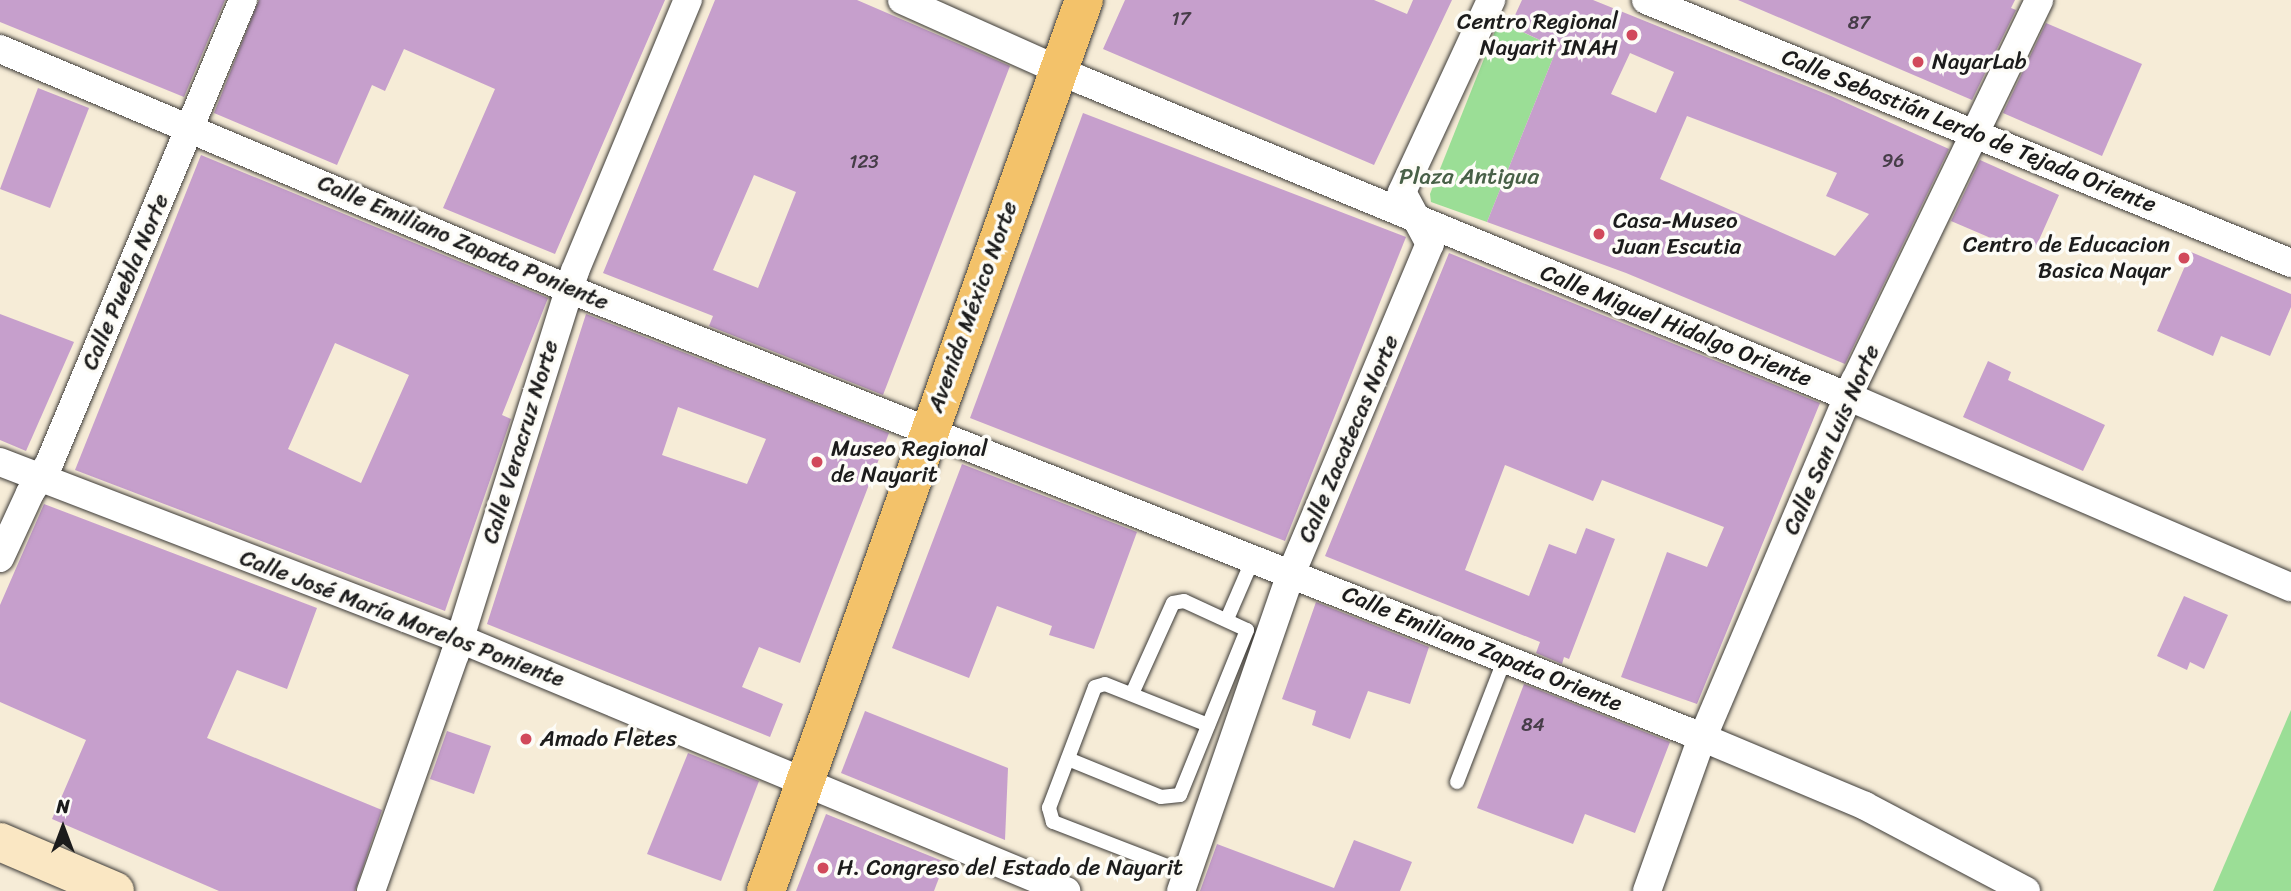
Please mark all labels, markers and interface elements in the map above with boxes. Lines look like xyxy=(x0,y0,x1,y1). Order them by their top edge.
house number: 17 xyxy=(1172,8,1190,30)
place label: Centro Regional Nayarit INAH xyxy=(1457,8,1618,62)
house number: 87 xyxy=(1848,12,1870,34)
marker: Centro Regional Nayarit INAH xyxy=(1624,27,1640,43)
street label: Calle Sebastián Lerdo de Tejada Oriente xyxy=(1778,43,2160,219)
place label: NayarLab xyxy=(1932,48,2027,76)
marker: NayarLab xyxy=(1910,54,1926,70)
house number: 96 xyxy=(1882,150,1904,172)
house number: 123 xyxy=(849,151,879,173)
park label: Plaza Antigua xyxy=(1399,163,1539,191)
street label: Calle Emiliano Zapata Poniente xyxy=(314,169,612,317)
street label: Calle Puebla Norte xyxy=(76,189,176,375)
street label: Avenida México Norte xyxy=(922,198,1024,416)
place label: Casa-Museo Juan Escutia xyxy=(1613,207,1740,261)
marker: Casa-Museo Juan Escutia xyxy=(1591,226,1607,242)
place label: Centro de Educacion Basica Nayar xyxy=(1962,231,2170,285)
marker: Centro de Educacion Basica Nayar xyxy=(2176,250,2192,266)
street label: Calle Miguel Hidalgo Oriente xyxy=(1538,260,1814,392)
street label: Calle Zacatecas Norte xyxy=(1293,331,1405,547)
street label: Calle Veracruz Norte xyxy=(477,337,565,547)
street label: Calle San Luis Norte xyxy=(1778,340,1886,540)
place label: Museo Regional de Nayarit xyxy=(831,435,987,489)
marker: Museo Regional de Nayarit xyxy=(809,454,825,470)
street label: Calle José María Morelos Poniente xyxy=(236,544,568,694)
street label: Calle Emiliano Zapata Oriente xyxy=(1338,580,1626,718)
house number: 84 xyxy=(1521,714,1545,736)
place label: Amado Fletes xyxy=(540,725,676,753)
marker: Amado Fletes xyxy=(518,731,534,747)
text: N xyxy=(56,790,70,823)
north arrow xyxy=(28,793,98,863)
place label: H. Congreso del Estado de Nayarit xyxy=(837,854,1183,882)
marker: H. Congreso del Estado de Nayarit xyxy=(815,860,831,876)

